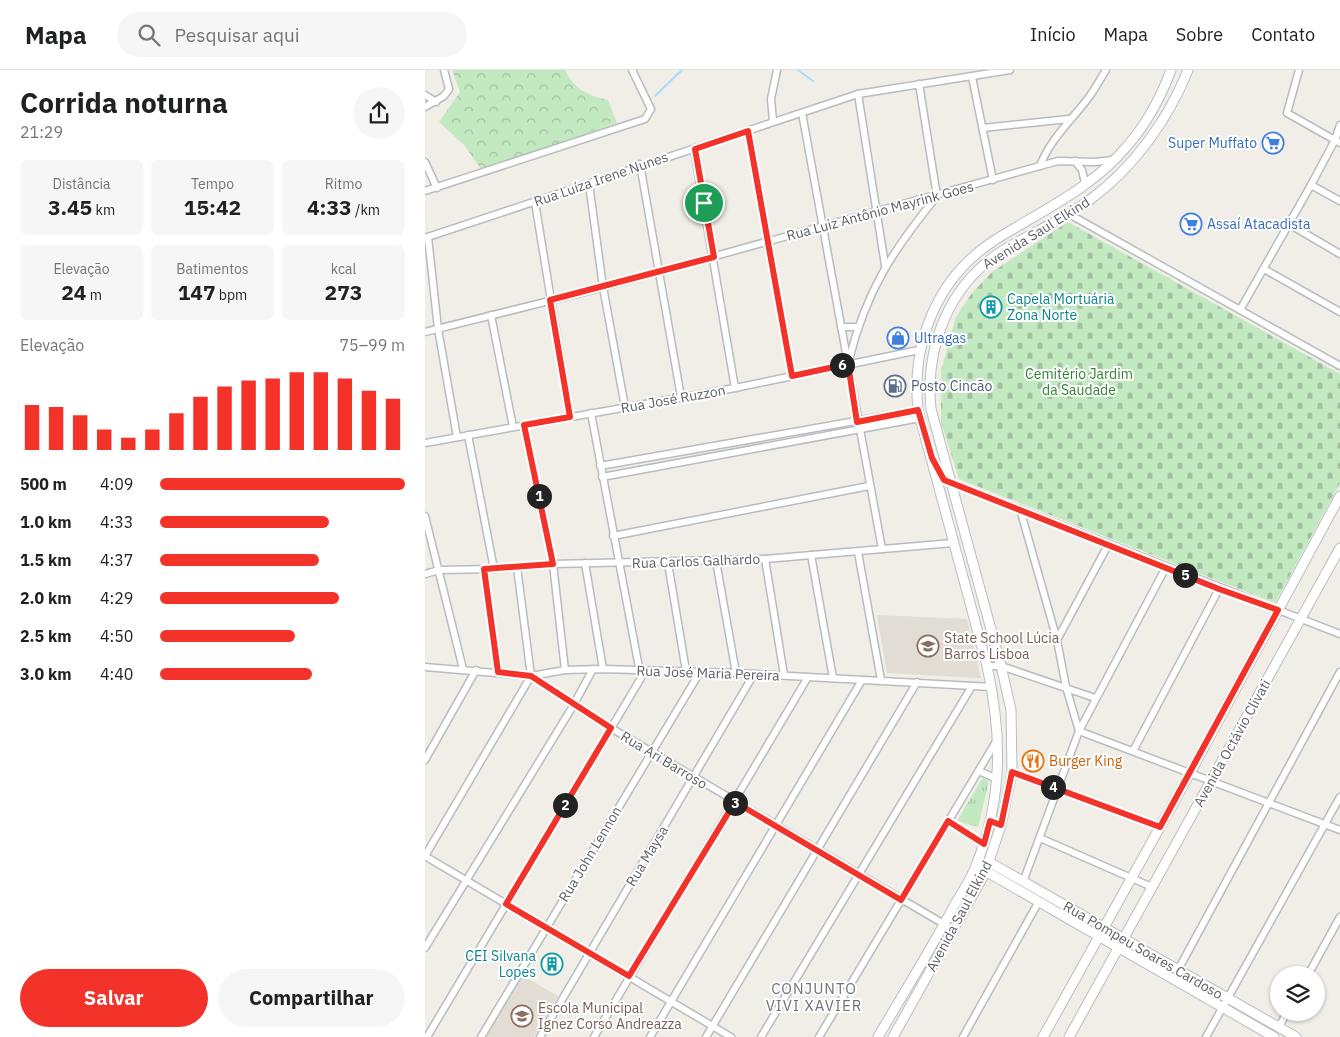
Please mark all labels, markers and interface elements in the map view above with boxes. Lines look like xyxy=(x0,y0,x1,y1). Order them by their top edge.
search box xyxy=(117,12,467,57)
text: Mapa xyxy=(25,19,87,51)
icon: search xyxy=(135,21,163,49)
text: Pesquisar aqui xyxy=(175,23,300,47)
text: Início xyxy=(1030,23,1076,46)
text: Mapa xyxy=(1104,23,1148,46)
text: Sobre xyxy=(1176,23,1223,46)
text: Contato xyxy=(1251,23,1315,46)
text: Corrida noturna xyxy=(20,84,228,121)
button: share xyxy=(353,87,405,139)
text: 21:29 xyxy=(20,122,63,142)
supermarket icon: Super Muffato xyxy=(1261,131,1285,155)
place label: Super Muffato xyxy=(1168,134,1257,152)
street label: Rua Luíza Irene Nunes xyxy=(531,147,671,210)
text: Distância xyxy=(53,175,110,193)
text: Tempo xyxy=(191,175,234,193)
text: Ritmo xyxy=(325,175,362,193)
street label: Rua Luiz Antônio Mayrink Goes xyxy=(784,177,976,245)
pin xyxy=(683,182,725,224)
icon: arrive xyxy=(690,189,718,217)
text: 3.45 xyxy=(48,193,92,221)
text: 15:42 xyxy=(184,193,241,221)
text: 4:33 xyxy=(307,193,352,221)
street label: Avenida Saul Elkind xyxy=(979,193,1093,273)
text: km xyxy=(92,201,115,219)
text: /km xyxy=(352,201,380,219)
supermarket icon: Assaí Atacadista xyxy=(1179,212,1203,236)
place label: Assaí Atacadista xyxy=(1207,215,1311,233)
text: Elevação xyxy=(53,260,110,278)
text: Batimentos xyxy=(176,260,249,278)
text: kcal xyxy=(331,260,356,278)
text: 24 xyxy=(61,278,86,306)
text: 147 xyxy=(178,278,216,306)
text: 273 xyxy=(325,278,362,306)
text: m xyxy=(86,286,102,304)
text: bpm xyxy=(216,286,247,304)
place label: Capela Mortuária Zona Norte xyxy=(1007,290,1115,324)
building icon: Capela Mortuária Zona Norte xyxy=(979,295,1003,319)
shop icon: Ultragas xyxy=(886,326,910,350)
place label: Ultragas xyxy=(914,329,967,347)
text: Elevação xyxy=(20,335,84,355)
text: 75–99 m xyxy=(339,335,405,355)
pin: 6 xyxy=(829,352,855,378)
text: 6 xyxy=(838,356,847,374)
park label: Cemitério Jardim da Saudade xyxy=(1025,365,1133,399)
fuel station icon: Posto Cincão xyxy=(883,374,907,398)
place label: Posto Cincão xyxy=(911,377,992,395)
street label: Rua José Ruzzon xyxy=(619,381,727,417)
text: 500 m xyxy=(20,474,67,494)
text: 4:09 xyxy=(100,474,133,494)
pin: 1 xyxy=(527,484,551,508)
text: 1 xyxy=(535,487,544,505)
text: 1.0 km xyxy=(20,512,71,532)
text: 4:33 xyxy=(100,512,133,532)
text: 1.5 km xyxy=(20,550,71,570)
text: 4:37 xyxy=(100,550,133,570)
street label: Rua Carlos Galhardo xyxy=(632,550,761,572)
pin: 5 xyxy=(1173,562,1197,588)
text: 5 xyxy=(1181,566,1190,584)
text: 2.0 km xyxy=(20,588,71,608)
text: 4:29 xyxy=(100,588,133,608)
text: 2.5 km xyxy=(20,626,71,646)
text: 4:50 xyxy=(100,626,133,646)
place label: State School Lúcia Barros Lisboa xyxy=(944,629,1060,663)
school or university icon: State School Lúcia Barros Lisboa xyxy=(916,634,940,658)
street label: Rua José Maria Pereira xyxy=(636,662,781,685)
text: 3.0 km xyxy=(20,664,71,684)
text: 4:40 xyxy=(100,664,133,684)
street label: Avenida Octávio Clivati xyxy=(1189,676,1275,810)
street label: Rua Ari Barroso xyxy=(617,727,711,793)
restaurant icon: Burger King xyxy=(1021,749,1045,773)
place label: Burger King xyxy=(1049,752,1123,770)
pin: 4 xyxy=(1041,774,1065,800)
text: 4 xyxy=(1049,778,1058,796)
pin: 3 xyxy=(723,790,747,816)
pin: 2 xyxy=(553,792,577,818)
text: 3 xyxy=(731,794,740,812)
text: 2 xyxy=(561,796,570,814)
street label: Rua John Lennon xyxy=(554,803,626,905)
street label: Rua Maysa xyxy=(622,822,672,890)
street label: Avenida Saul Elkind xyxy=(922,857,996,975)
street label: Rua Pompeu Soares Cardoso xyxy=(1060,897,1226,1003)
place label: CEI Silvana Lopes xyxy=(465,947,537,981)
building icon: CEI Silvana Lopes xyxy=(540,952,564,976)
map controls xyxy=(1270,966,1325,1021)
button: layers xyxy=(1270,966,1325,1021)
button: Salvar xyxy=(20,969,208,1027)
button: Compartilhar xyxy=(218,969,405,1027)
district label: CONJUNTO VIVI XAVIER xyxy=(766,979,862,1015)
place label: Escola Municipal Ignez Corso Andreazza xyxy=(538,999,682,1033)
school or university icon: Escola Municipal Ignez Corso Andreazza xyxy=(510,1004,534,1028)

